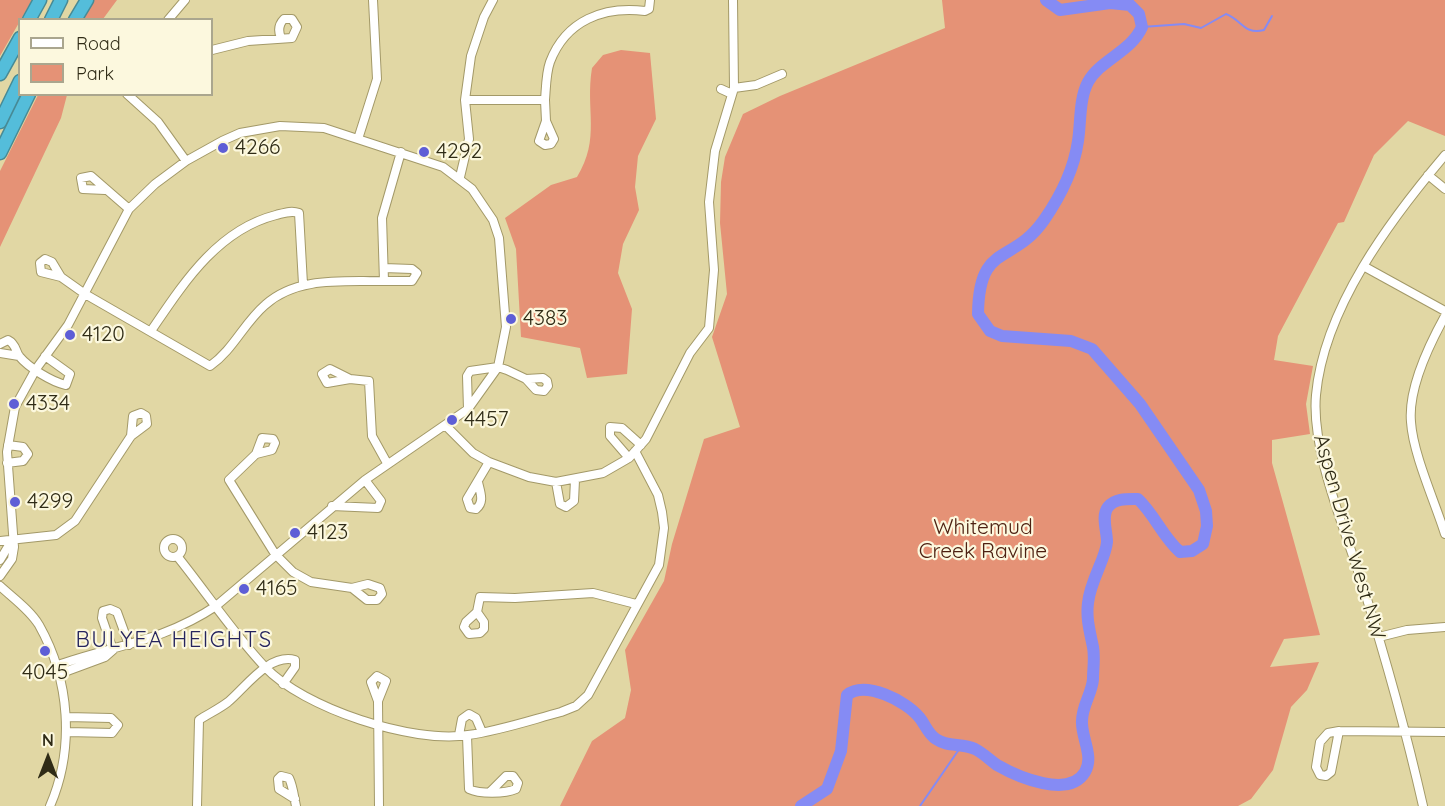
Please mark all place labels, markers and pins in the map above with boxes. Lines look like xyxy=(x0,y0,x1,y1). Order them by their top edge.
place label: 4266 xyxy=(235,135,280,161)
place label: 4292 xyxy=(436,139,482,165)
marker: 4266 xyxy=(216,141,230,155)
marker: 4292 xyxy=(417,145,431,159)
place label: 4383 xyxy=(523,306,567,332)
marker: 4383 xyxy=(504,312,518,326)
place label: 4120 xyxy=(82,322,125,348)
marker: 4120 xyxy=(63,328,77,342)
place label: 4334 xyxy=(26,391,70,417)
marker: 4334 xyxy=(7,397,21,411)
place label: 4457 xyxy=(464,407,509,433)
marker: 4457 xyxy=(445,413,459,427)
place label: 4299 xyxy=(27,489,73,515)
marker: 4299 xyxy=(8,495,22,509)
place label: 4123 xyxy=(307,520,348,546)
marker: 4123 xyxy=(288,526,302,540)
place label: 4165 xyxy=(256,576,297,602)
marker: 4165 xyxy=(237,582,251,596)
marker: 4045 xyxy=(38,644,52,658)
place label: 4045 xyxy=(22,660,68,686)

